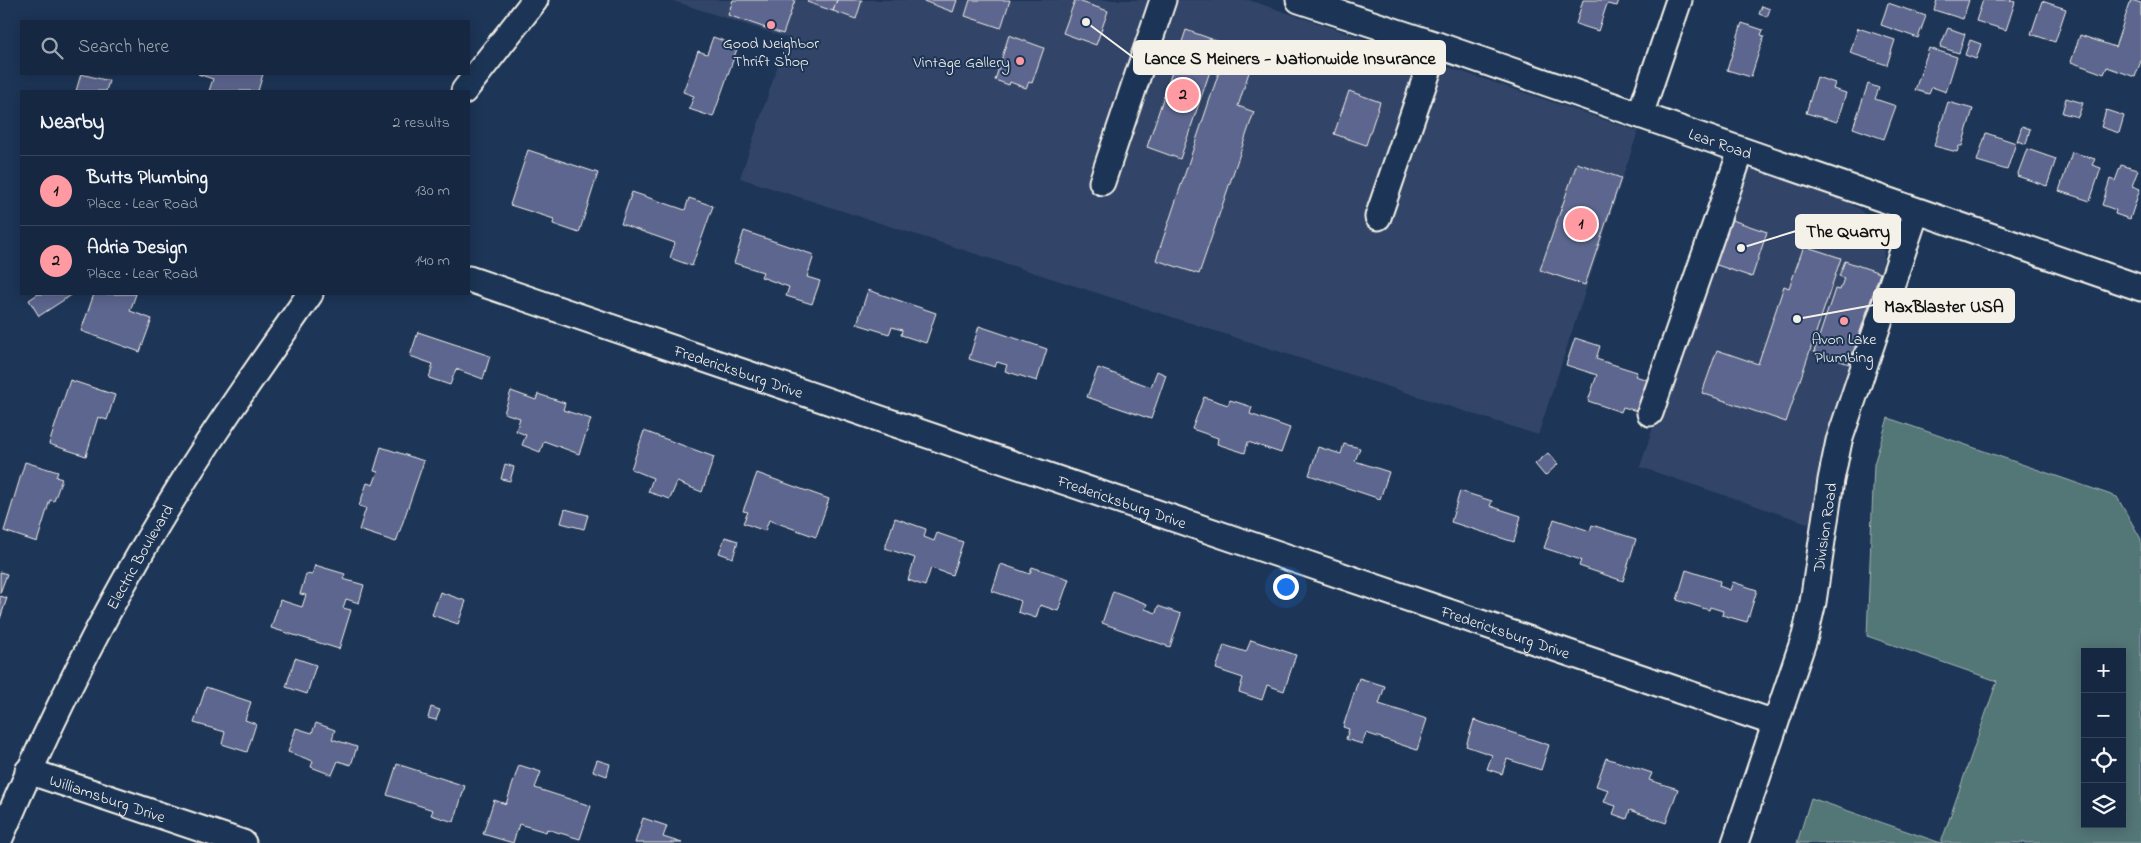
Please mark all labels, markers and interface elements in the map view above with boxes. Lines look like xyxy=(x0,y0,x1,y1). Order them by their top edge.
marker: Good Neighbor Thrift Shop xyxy=(765,19,777,31)
search box xyxy=(20,20,470,75)
place label: Good Neighbor Thrift Shop xyxy=(723,32,819,74)
icon: search xyxy=(38,34,66,62)
text: Search here xyxy=(78,34,169,61)
callout: Lance S Meiners - Nationwide Insurance xyxy=(1134,41,1445,74)
text: Lance S Meiners - Nationwide Insurance xyxy=(1144,47,1437,73)
place label: Vintage Gallery xyxy=(912,51,1010,75)
marker: Vintage Gallery xyxy=(1014,55,1026,67)
pin: 2 xyxy=(1167,76,1199,114)
text: Nearby xyxy=(40,108,104,138)
text: 2 results xyxy=(392,111,450,135)
street label: Lear Road xyxy=(1685,123,1755,167)
text: Butts Plumbing xyxy=(87,165,208,192)
text: 1 xyxy=(53,179,59,203)
text: 130 m xyxy=(415,179,450,203)
text: Place · Lear Road xyxy=(87,192,198,216)
pin: 1 xyxy=(1565,205,1597,243)
callout: The Quarry xyxy=(1796,215,1900,248)
text: The Quarry xyxy=(1806,220,1890,247)
text: Adria Design xyxy=(87,235,187,262)
text: 2 xyxy=(52,249,60,273)
text: 140 m xyxy=(415,249,450,273)
text: Place · Lear Road xyxy=(87,262,198,286)
callout: MaxBlaster USA xyxy=(1874,289,2014,322)
text: MaxBlaster USA xyxy=(1884,295,2004,321)
marker: Avon Lake Plumbing xyxy=(1838,315,1850,327)
place label: Avon Lake Plumbing xyxy=(1812,328,1877,370)
street label: Fredericksburg Drive xyxy=(670,339,807,406)
street label: Fredericksburg Drive xyxy=(1053,470,1190,536)
street label: Division Road xyxy=(1807,481,1844,575)
street label: Electric Boulevard xyxy=(101,500,180,615)
your location xyxy=(1273,574,1299,600)
street label: Fredericksburg Drive xyxy=(1436,600,1574,667)
map controls xyxy=(2081,648,2126,828)
button: + xyxy=(2081,648,2126,693)
button: − xyxy=(2081,693,2126,738)
button: locate xyxy=(2081,738,2126,783)
street label: Williamsburg Drive xyxy=(46,769,169,830)
button: layers xyxy=(2081,783,2126,828)

